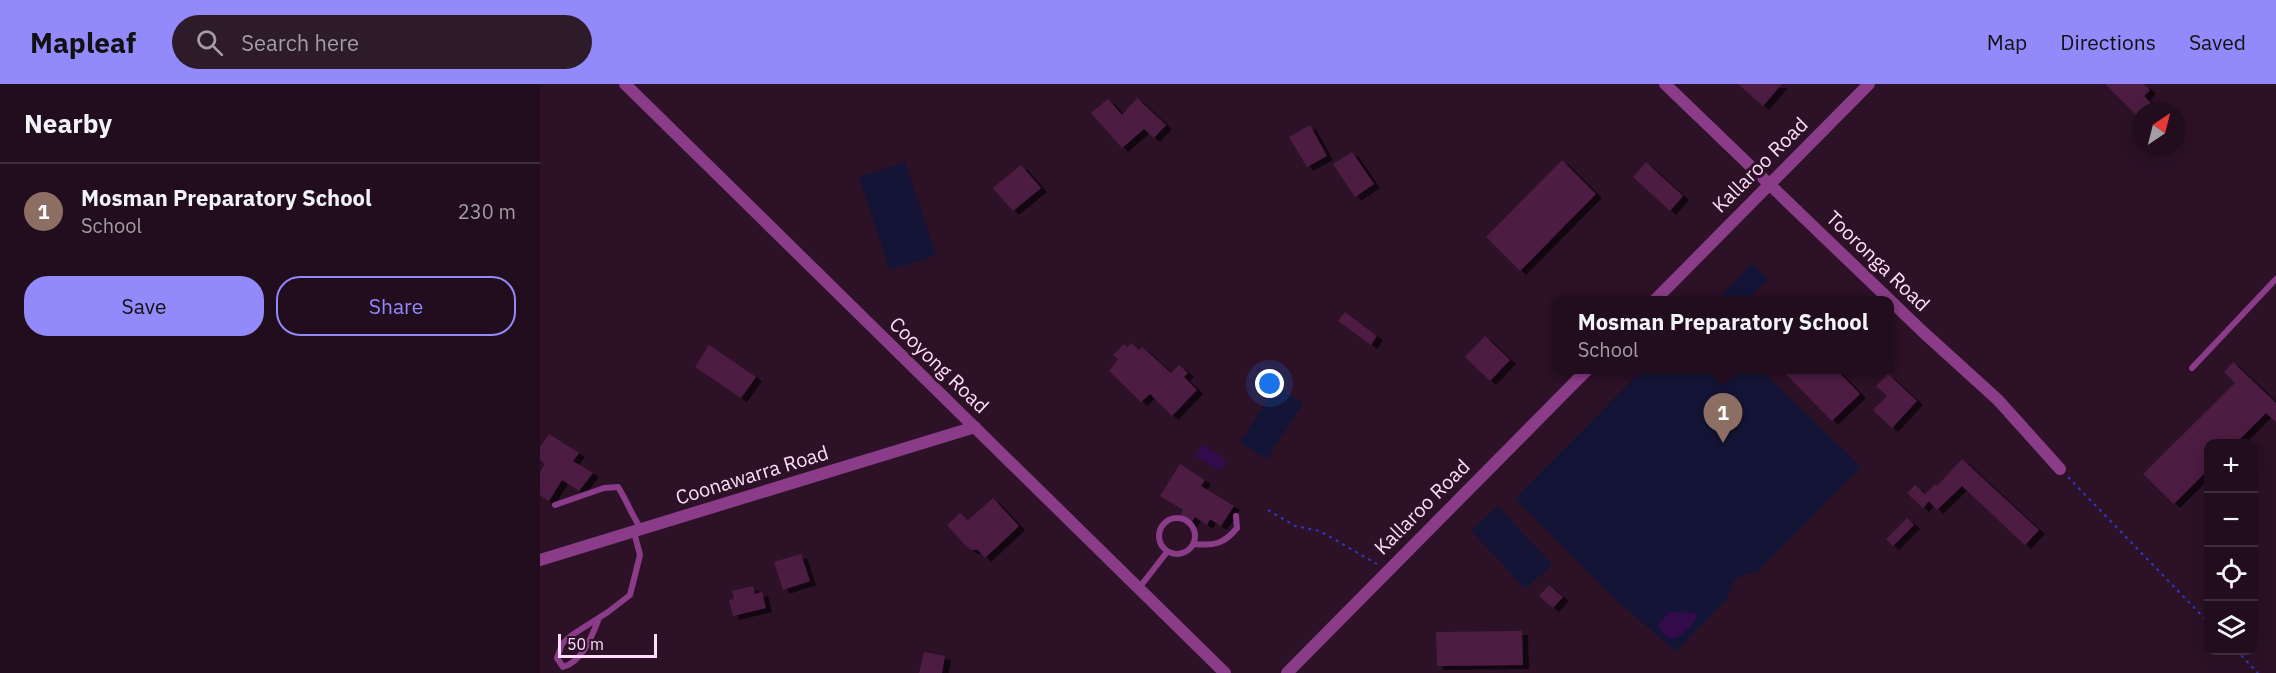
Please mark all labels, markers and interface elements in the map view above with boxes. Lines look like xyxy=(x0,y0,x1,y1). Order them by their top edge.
search box xyxy=(172,15,592,69)
text: Mapleaf xyxy=(30,24,136,61)
icon: search xyxy=(193,26,226,59)
text: Search here xyxy=(241,28,359,57)
text: Map xyxy=(1987,28,2027,56)
text: Directions xyxy=(2060,28,2156,56)
text: Saved xyxy=(2189,28,2246,56)
north arrow xyxy=(2132,102,2186,156)
text: Nearby xyxy=(24,106,112,140)
street label: Kallaroo Road xyxy=(1706,111,1813,218)
text: Mosman Preparatory School xyxy=(81,183,372,212)
text: 1 xyxy=(38,198,50,225)
text: 230 m xyxy=(458,198,516,225)
street label: Tooronga Road xyxy=(1821,204,1936,317)
text: School xyxy=(81,212,142,239)
button: Save xyxy=(24,276,264,336)
button: Share xyxy=(276,276,516,336)
popup xyxy=(1552,296,1894,374)
text: Mosman Preparatory School xyxy=(1578,307,1868,336)
street label: Cooyong Road xyxy=(884,310,995,419)
text: School xyxy=(1578,336,1639,363)
your location xyxy=(1255,369,1284,398)
pin: 1 xyxy=(1704,394,1742,443)
street label: Coonawarra Road xyxy=(672,438,832,511)
map controls xyxy=(2204,439,2258,655)
button: + xyxy=(2204,439,2258,493)
street label: Kallaroo Road xyxy=(1368,453,1475,560)
button: − xyxy=(2204,493,2258,547)
button: locate xyxy=(2204,547,2258,601)
button: layers xyxy=(2204,601,2258,655)
scale bar xyxy=(558,631,657,658)
text: 50 m xyxy=(567,634,604,654)

